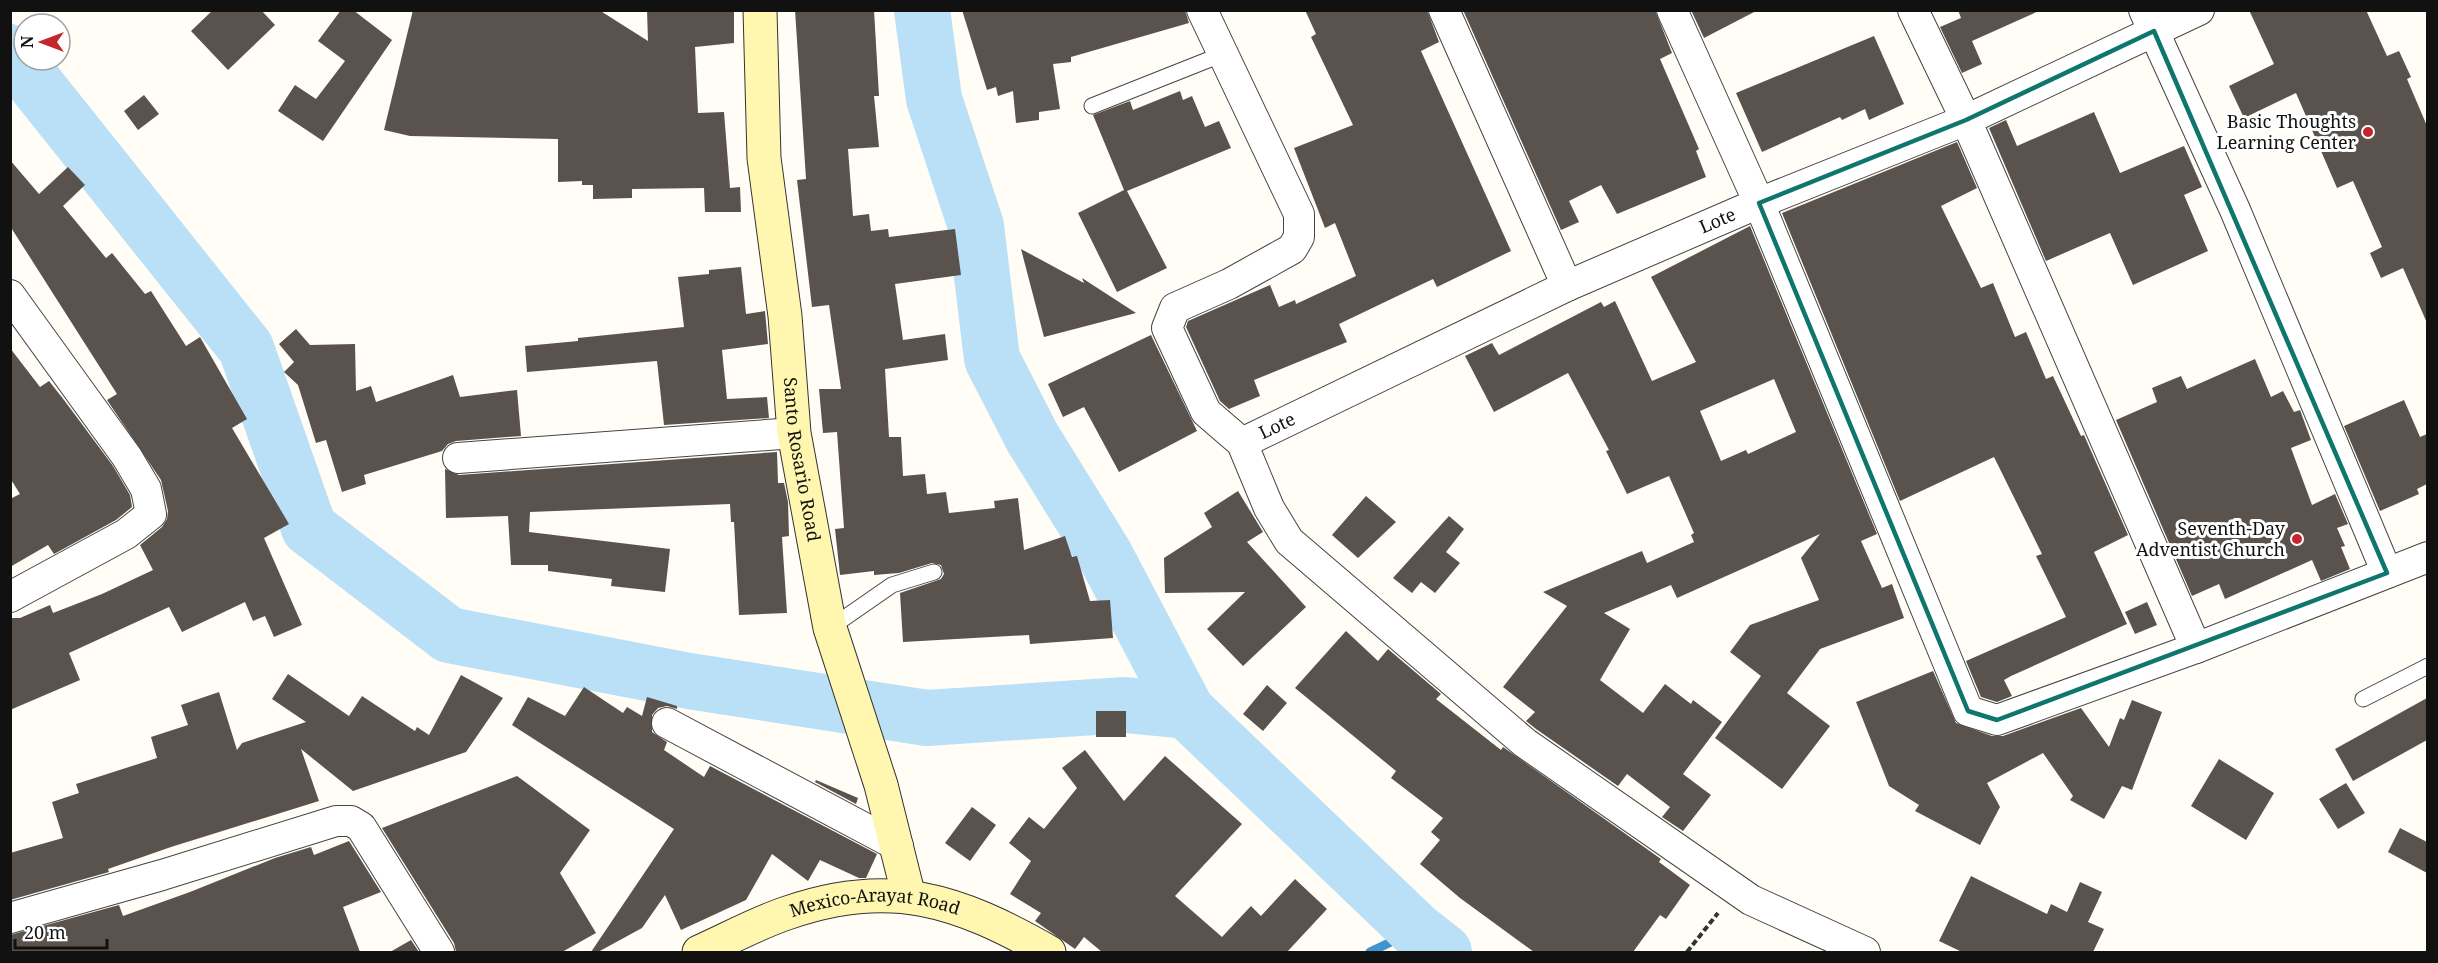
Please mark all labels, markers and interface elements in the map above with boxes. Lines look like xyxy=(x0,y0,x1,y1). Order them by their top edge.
north arrow xyxy=(12,12,72,72)
text: N xyxy=(16,35,38,48)
place label: Basic Thoughts Learning Center xyxy=(2216,109,2357,154)
marker: Basic Thoughts Learning Center xyxy=(2361,125,2375,139)
street label: Lote xyxy=(1695,202,1739,238)
street label: Santo Rosario Road xyxy=(779,376,827,543)
street label: Lote xyxy=(1255,406,1299,444)
place label: Seventh-Day Adventist Church xyxy=(2136,516,2286,561)
marker: Seventh-Day Adventist Church xyxy=(2290,532,2304,546)
street label: Mexico-Arayat Road xyxy=(786,883,964,922)
scale bar xyxy=(15,912,106,950)
text: 20 m xyxy=(24,920,66,944)

